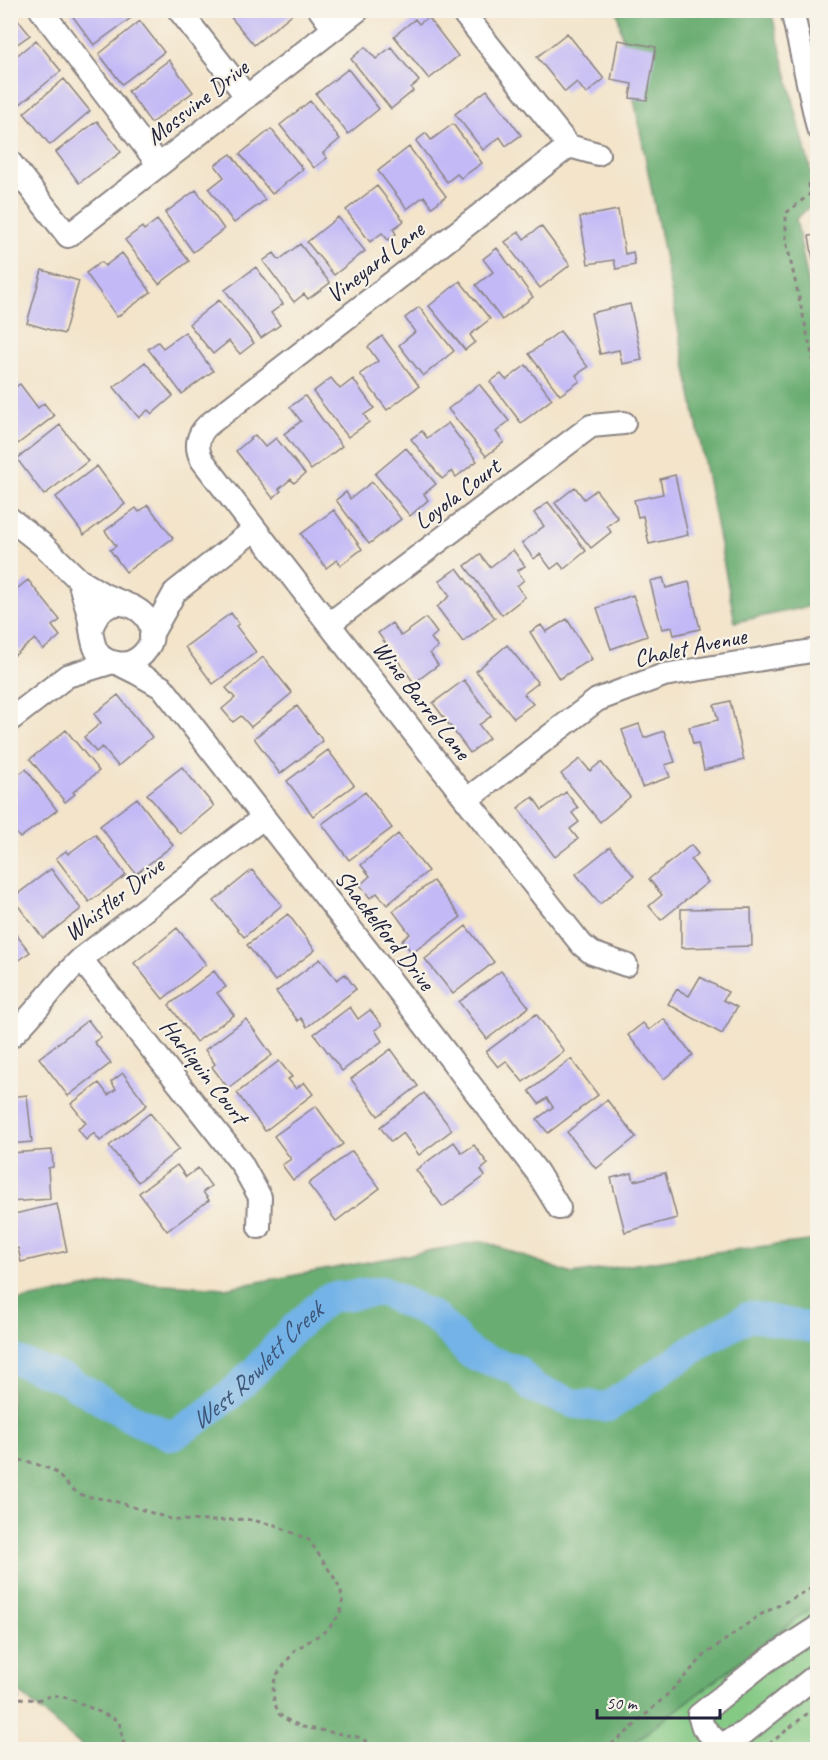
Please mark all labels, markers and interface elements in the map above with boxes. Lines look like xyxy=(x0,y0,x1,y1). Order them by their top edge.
street label: Mossvine Drive xyxy=(140,51,256,151)
street label: Vineyard Lane xyxy=(320,213,432,310)
street label: Loyola Court xyxy=(408,451,508,536)
street label: Chalet Avenue xyxy=(631,620,751,673)
street label: Wine Barrel Lane xyxy=(366,635,479,767)
street label: Whistler Drive xyxy=(58,849,172,947)
street label: Shackelford Drive xyxy=(329,864,443,998)
street label: Harliquin Court xyxy=(154,1012,256,1132)
water label: West Rowlett Creek xyxy=(184,1292,333,1437)
scale bar xyxy=(597,1682,720,1720)
text: 50 m xyxy=(606,1692,639,1714)

